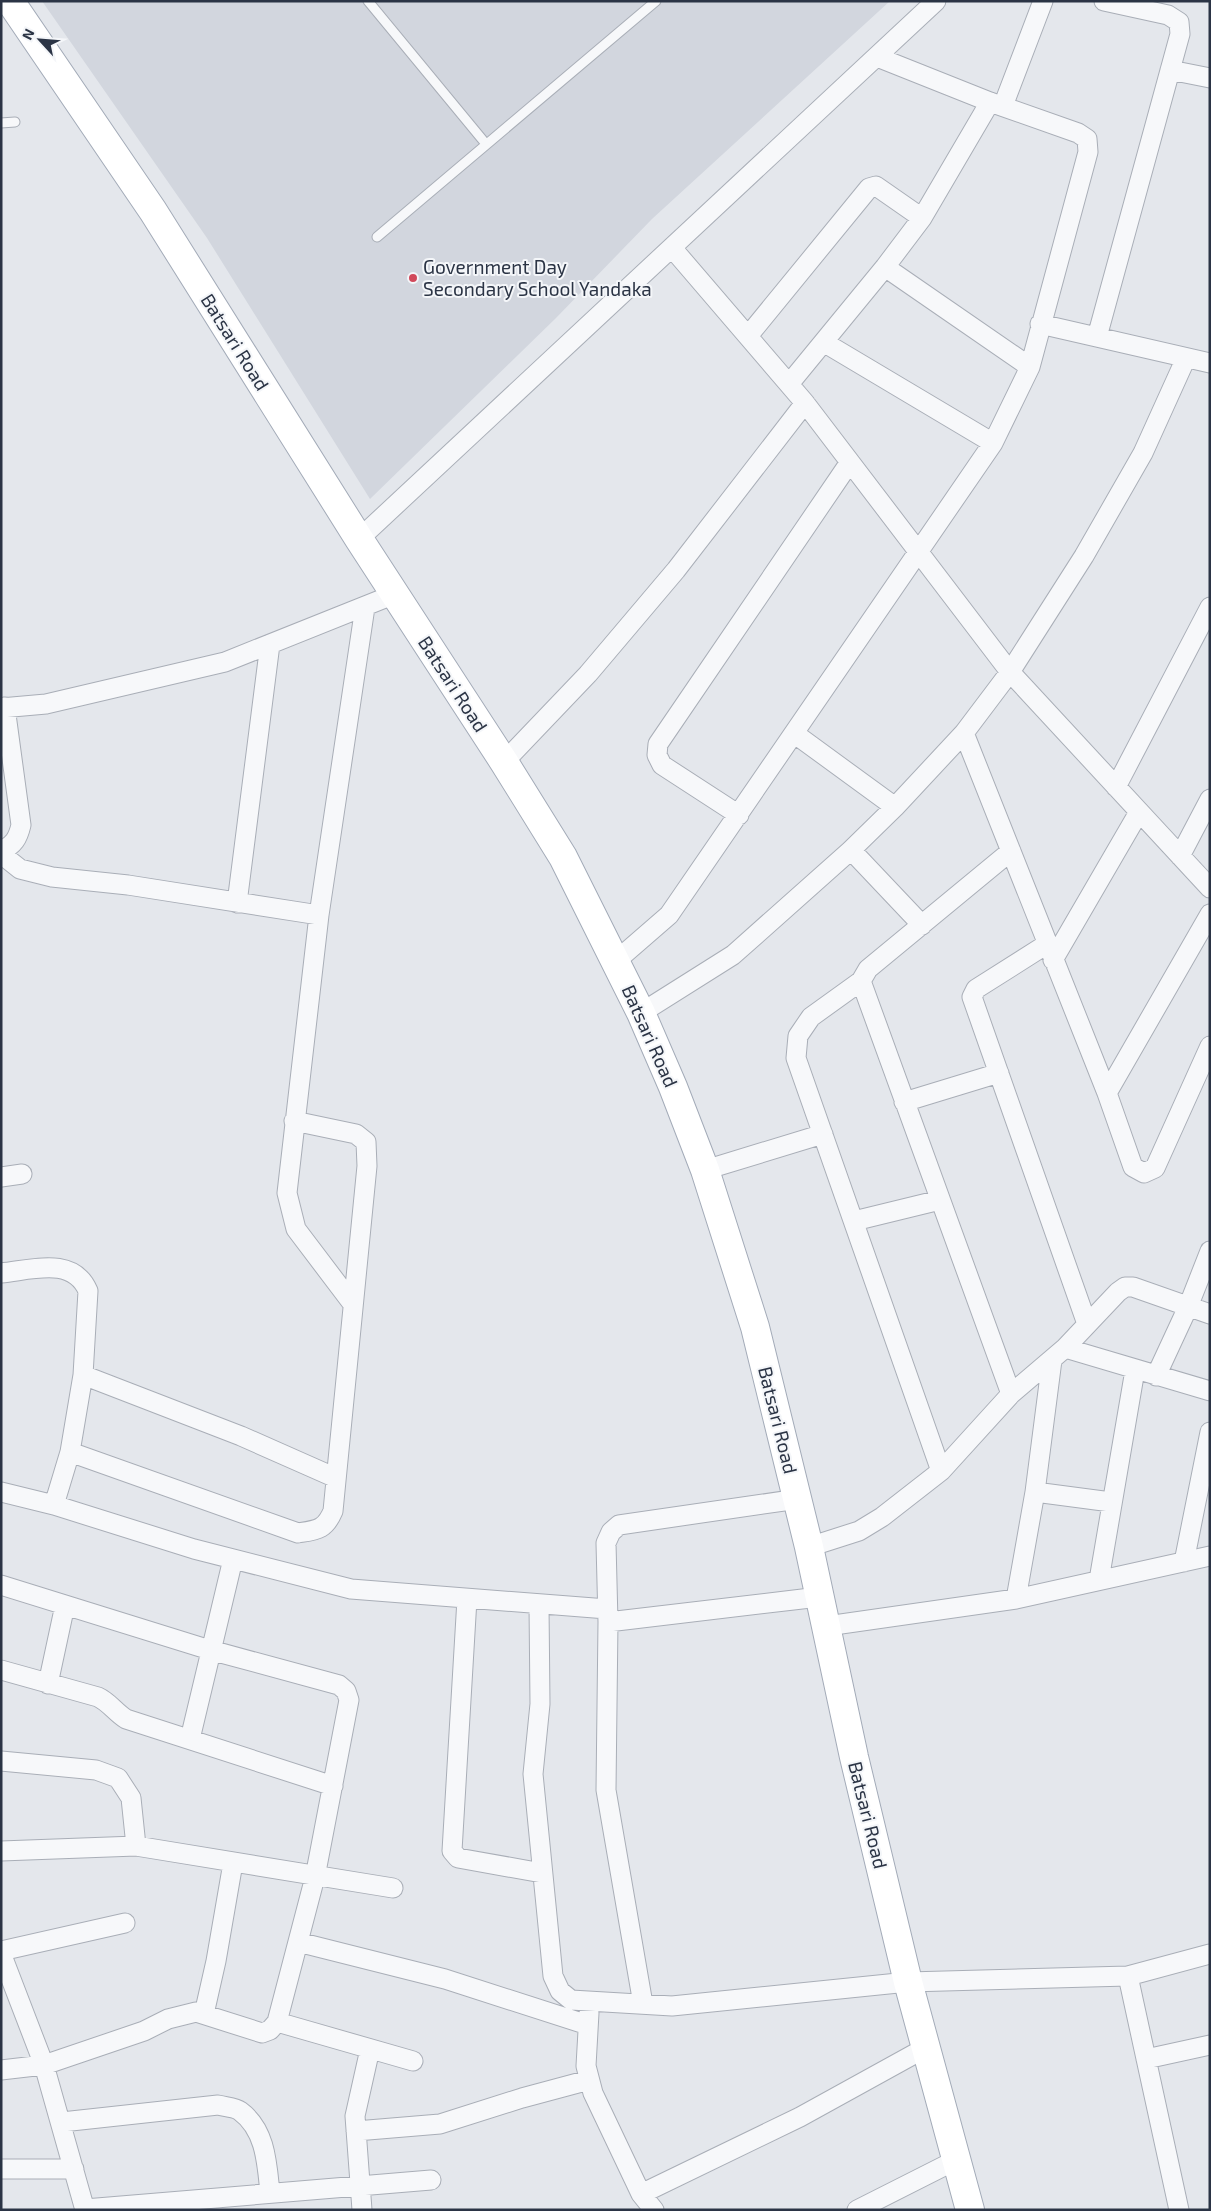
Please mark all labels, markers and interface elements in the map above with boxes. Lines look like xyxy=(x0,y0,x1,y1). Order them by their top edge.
north arrow xyxy=(15,15,65,65)
text: N xyxy=(18,26,38,42)
place label: Government Day Secondary School Yandaka xyxy=(423,255,652,300)
marker: Government Day Secondary School Yandaka xyxy=(407,272,419,284)
street label: Batsari Road xyxy=(197,289,274,394)
street label: Batsari Road xyxy=(414,631,493,736)
street label: Batsari Road xyxy=(618,981,683,1091)
street label: Batsari Road xyxy=(754,1364,803,1476)
street label: Batsari Road xyxy=(844,1759,893,1871)

